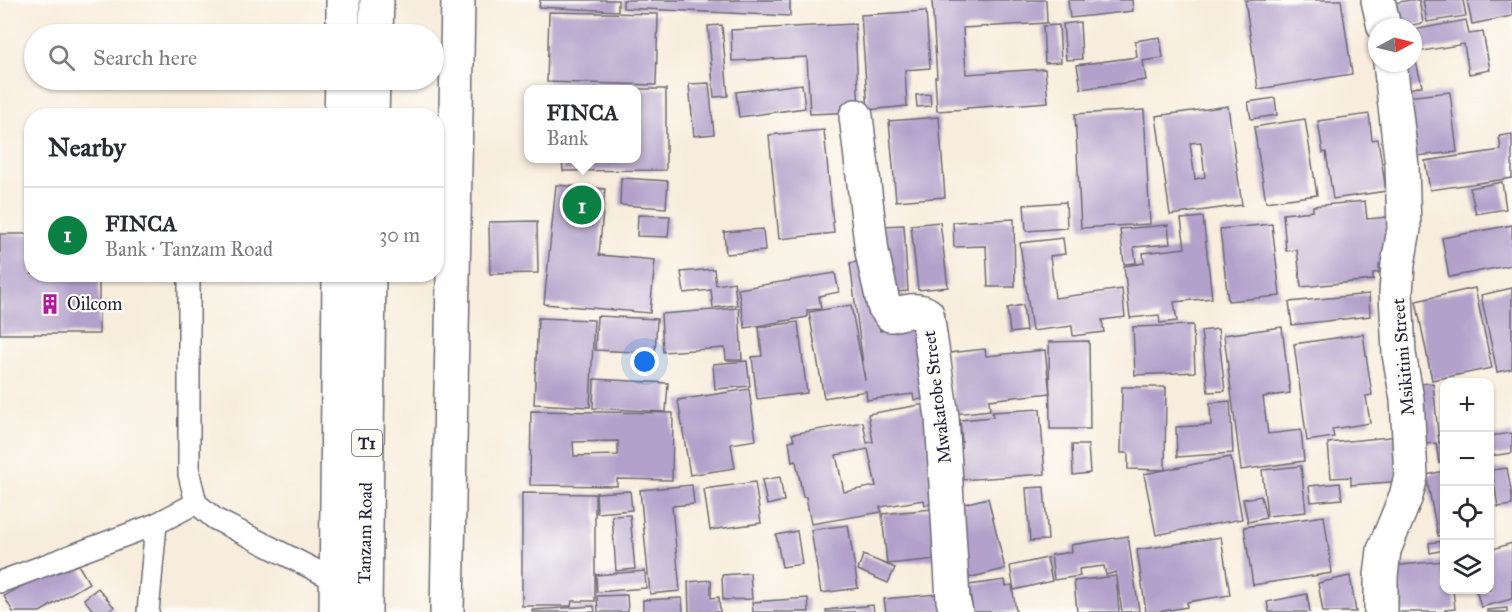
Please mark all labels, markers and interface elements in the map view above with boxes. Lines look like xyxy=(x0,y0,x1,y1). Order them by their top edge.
north arrow xyxy=(1368,18,1422,72)
search box xyxy=(24,24,444,90)
icon: search xyxy=(45,41,78,74)
text: Search here xyxy=(93,44,197,71)
popup xyxy=(524,85,641,163)
text: FINCA xyxy=(546,99,619,126)
text: Bank xyxy=(546,126,588,150)
text: Nearby xyxy=(48,131,126,163)
pin: 1 xyxy=(562,182,602,228)
text: FINCA xyxy=(105,210,177,237)
text: 1 xyxy=(64,223,71,247)
text: 30 m xyxy=(379,223,420,247)
text: Bank · Tanzam Road xyxy=(105,237,273,261)
building icon: Oilcom xyxy=(38,292,62,316)
place label: Oilcom xyxy=(67,293,122,315)
street label: Msikitini Street xyxy=(1387,297,1419,417)
street label: Mwakatobe Street xyxy=(918,329,956,465)
your location xyxy=(630,347,659,376)
map controls xyxy=(1440,378,1494,594)
button: + xyxy=(1440,378,1494,432)
road number: T1 xyxy=(352,430,382,456)
button: − xyxy=(1440,432,1494,486)
street label: Tanzam Road xyxy=(353,482,377,584)
button: locate xyxy=(1440,486,1494,540)
button: layers xyxy=(1440,540,1494,594)

